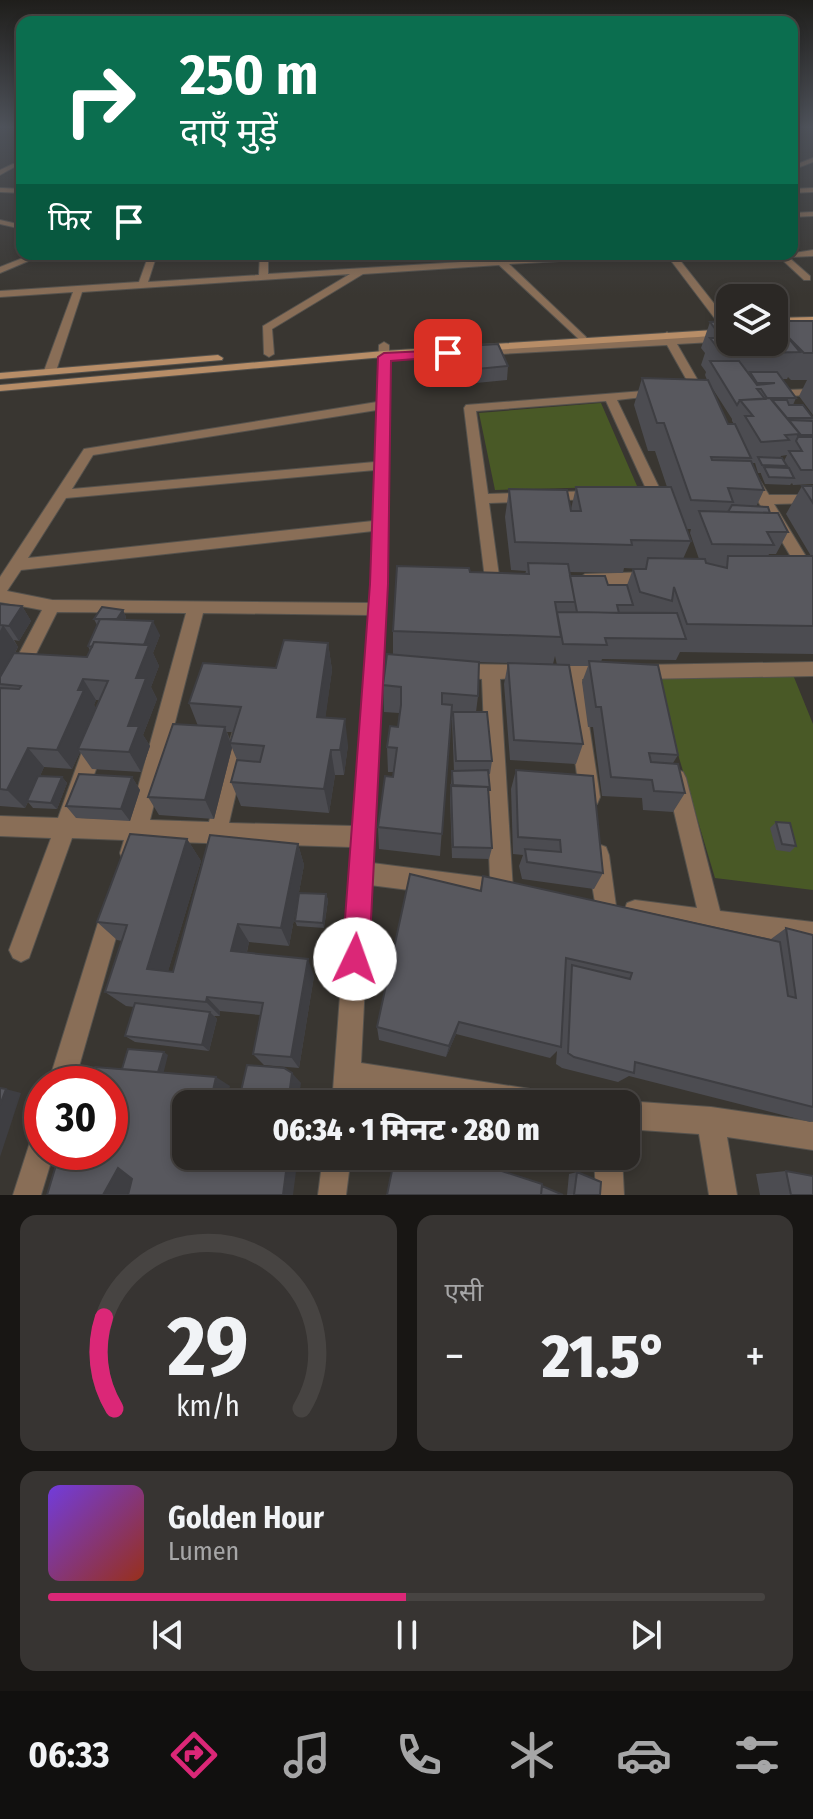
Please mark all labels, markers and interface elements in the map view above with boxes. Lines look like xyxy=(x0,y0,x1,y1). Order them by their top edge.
text: 250 m xyxy=(180,42,318,109)
icon: right xyxy=(48,48,152,152)
text: दाएँ मुड़ें xyxy=(180,110,278,154)
icon: arrive xyxy=(107,200,151,244)
text: फिर xyxy=(48,202,91,238)
map controls xyxy=(716,284,788,356)
button: layers xyxy=(716,284,788,356)
pin xyxy=(414,319,482,387)
icon: arrive xyxy=(426,331,470,375)
position arrow xyxy=(313,917,397,1001)
speed limit sign: 30 xyxy=(24,1066,128,1170)
text: 06:34 · 1 मिनट · 280 m xyxy=(272,1112,540,1148)
text: एसी xyxy=(445,1277,483,1308)
text: 29 xyxy=(167,1297,249,1397)
text: 21.5° xyxy=(542,1321,667,1393)
text: − xyxy=(445,1330,464,1383)
text: + xyxy=(745,1330,765,1383)
text: km/h xyxy=(176,1389,240,1424)
text: Golden Hour xyxy=(168,1500,324,1536)
text: Lumen xyxy=(168,1536,239,1567)
icon: previous xyxy=(146,1613,190,1657)
icon: pause xyxy=(385,1613,429,1657)
icon: next xyxy=(624,1613,668,1657)
icon: directions xyxy=(166,1727,222,1783)
icon: music xyxy=(279,1727,335,1783)
icon: phone xyxy=(391,1727,447,1783)
icon: climate xyxy=(504,1727,560,1783)
icon: car xyxy=(616,1727,672,1783)
icon: filters xyxy=(729,1727,785,1783)
text: 06:33 xyxy=(28,1733,110,1777)

